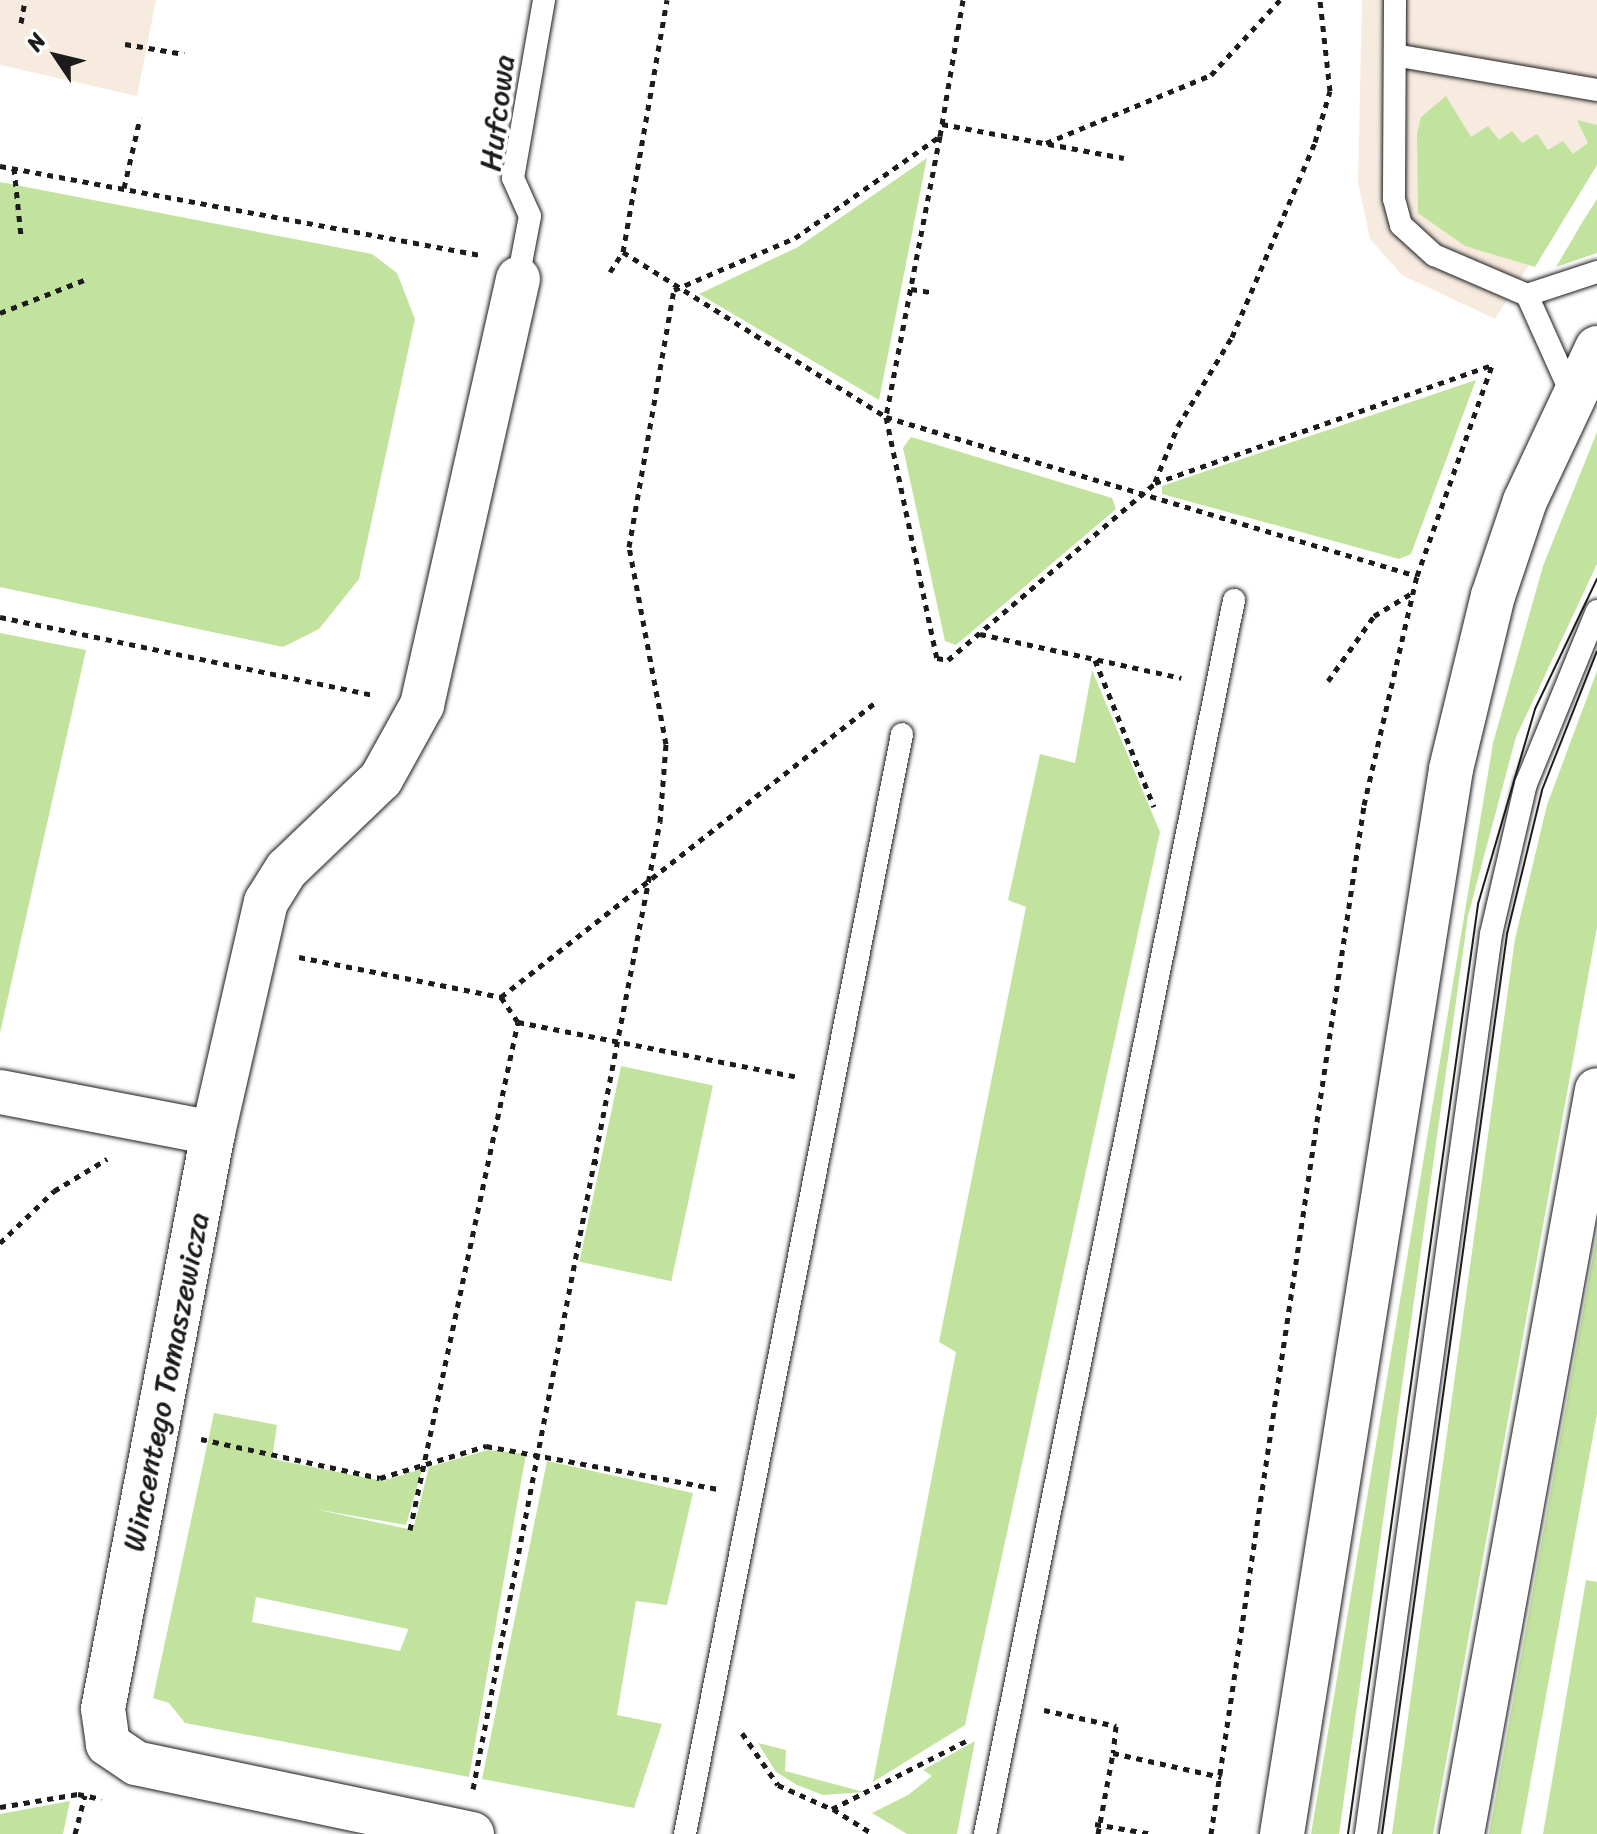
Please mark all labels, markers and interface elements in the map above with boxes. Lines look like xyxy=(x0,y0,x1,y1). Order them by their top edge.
north arrow xyxy=(16,16,96,96)
text: N xyxy=(16,25,56,59)
street label: Hufcowa xyxy=(472,53,522,173)
street label: Wincentego Tomaszewicza xyxy=(116,1210,216,1554)

